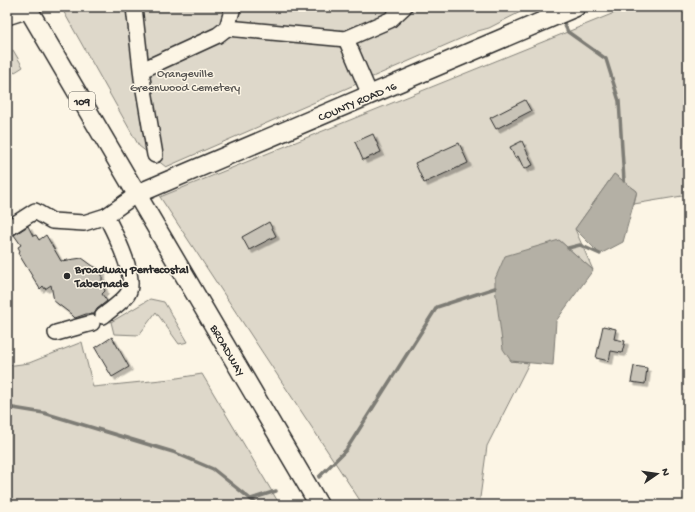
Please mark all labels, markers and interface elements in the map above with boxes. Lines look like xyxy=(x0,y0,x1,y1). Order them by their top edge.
park label: Orangeville Greenwood Cemetery xyxy=(130,68,240,96)
street label: COUNTY ROAD 16 xyxy=(317,80,400,126)
road number: 109 xyxy=(69,92,95,110)
place label: Broadway Pentecostal Tabernacle xyxy=(74,264,189,292)
marker: Broadway Pentecostal Tabernacle xyxy=(62,271,72,281)
street label: BROADWAY xyxy=(205,322,247,380)
north arrow xyxy=(637,454,677,494)
text: N xyxy=(658,467,671,477)

